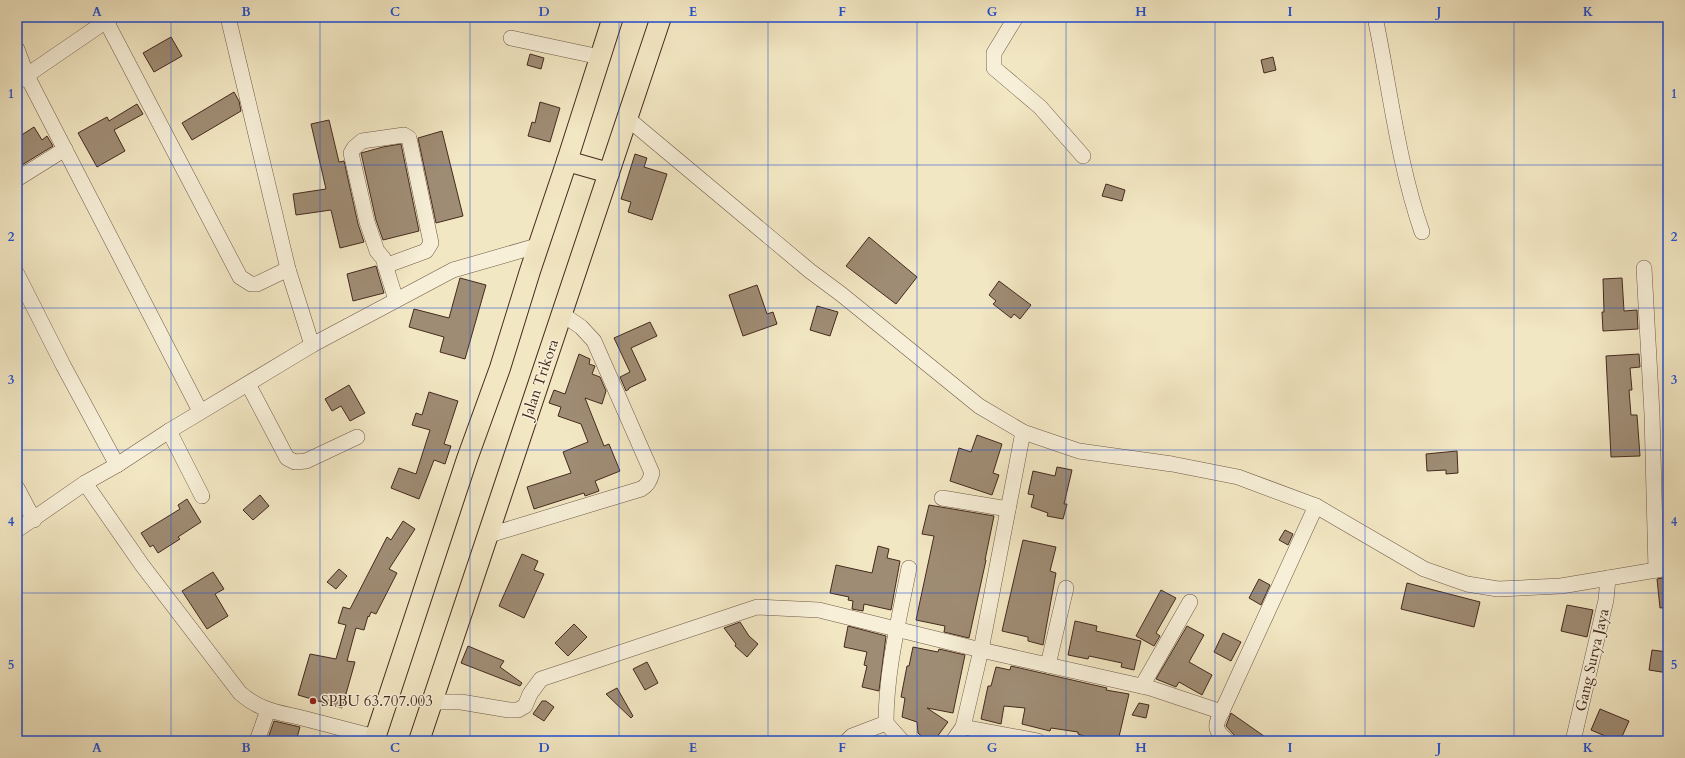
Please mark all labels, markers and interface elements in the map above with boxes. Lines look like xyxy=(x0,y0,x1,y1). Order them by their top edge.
text: A xyxy=(92,3,102,21)
text: B xyxy=(241,3,251,21)
text: C xyxy=(390,3,400,21)
text: D xyxy=(538,3,550,21)
text: E xyxy=(689,3,697,21)
text: F xyxy=(838,3,846,21)
text: G xyxy=(987,3,998,21)
text: H xyxy=(1135,3,1147,21)
text: I xyxy=(1287,3,1293,21)
text: J xyxy=(1435,3,1442,21)
text: K xyxy=(1583,3,1594,21)
text: 1 xyxy=(8,85,14,103)
text: 1 xyxy=(1671,85,1677,103)
text: 2 xyxy=(8,228,15,246)
text: 2 xyxy=(1671,228,1678,246)
street label: Jalan Trikora xyxy=(516,336,563,423)
text: 3 xyxy=(8,371,15,389)
text: 3 xyxy=(1671,371,1678,389)
text: 4 xyxy=(8,513,15,531)
text: 4 xyxy=(1671,513,1678,531)
street label: Gang Surya Jaya xyxy=(1570,606,1614,713)
text: 5 xyxy=(8,656,14,674)
text: 5 xyxy=(1671,656,1677,674)
place label: SPBU 63.707.003 xyxy=(321,691,433,711)
marker: SPBU 63.707.003 xyxy=(308,696,318,706)
text: A xyxy=(92,739,102,757)
text: B xyxy=(241,739,251,757)
text: C xyxy=(390,739,400,757)
text: D xyxy=(538,739,550,757)
text: E xyxy=(689,739,697,757)
text: F xyxy=(838,739,846,757)
text: G xyxy=(987,739,998,757)
text: H xyxy=(1135,739,1147,757)
text: I xyxy=(1287,739,1293,757)
text: J xyxy=(1435,739,1442,757)
text: K xyxy=(1583,739,1594,757)

